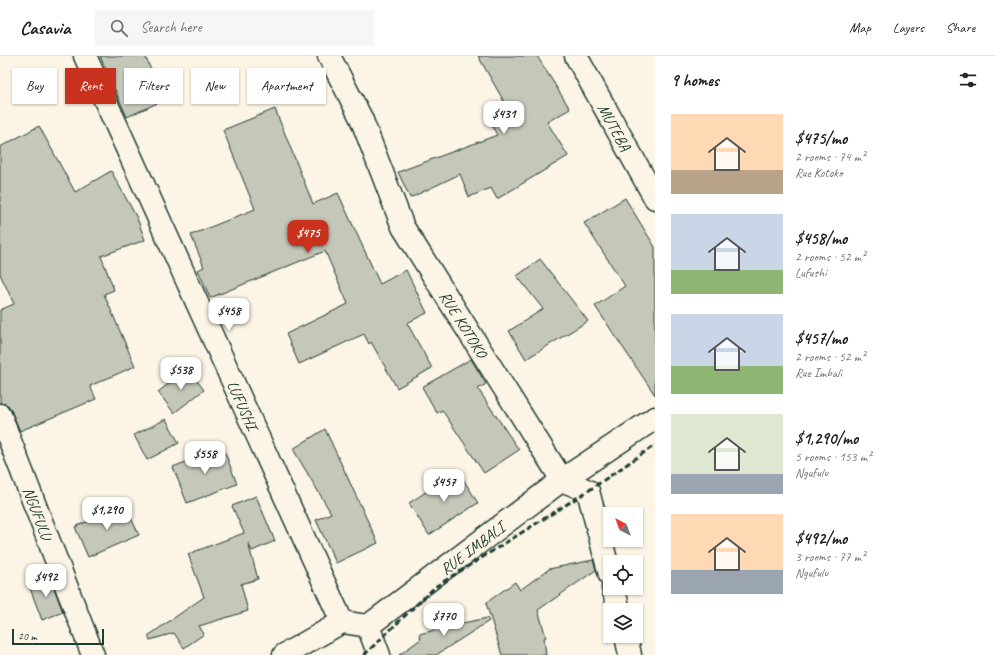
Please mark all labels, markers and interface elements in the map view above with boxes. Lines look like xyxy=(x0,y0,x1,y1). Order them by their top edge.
search box xyxy=(94,10,374,46)
text: Casavia xyxy=(20,16,70,40)
icon: search xyxy=(108,17,130,39)
text: Search here xyxy=(140,18,202,37)
text: Map xyxy=(849,19,871,36)
text: Layers xyxy=(893,19,924,36)
text: Share xyxy=(946,19,975,36)
chip: Buy xyxy=(12,68,57,104)
chip: Rent xyxy=(65,68,116,104)
chip: Filters xyxy=(124,68,183,104)
chip: New xyxy=(191,68,239,104)
chip: Apartment xyxy=(247,68,326,104)
icon: filters xyxy=(957,69,979,91)
text: 9 homes xyxy=(671,70,719,91)
street label: MUTEBA xyxy=(593,100,636,156)
pin: $431 xyxy=(480,101,528,135)
text: $431 xyxy=(492,106,516,122)
text: $475/mo xyxy=(795,128,847,149)
icon: home xyxy=(703,130,751,178)
text: 2 rooms · 74 m² xyxy=(795,149,865,165)
text: Rue Kotoko xyxy=(795,165,843,181)
pin: $475 xyxy=(284,220,332,254)
text: $475 xyxy=(296,225,320,241)
text: $458/mo xyxy=(795,228,847,249)
icon: home xyxy=(703,230,751,278)
text: 2 rooms · 52 m² xyxy=(795,249,865,265)
text: Lufushi xyxy=(795,265,826,281)
street label: RUE KOTOKO xyxy=(435,287,493,363)
pin: $458 xyxy=(205,298,253,332)
text: $458 xyxy=(217,303,241,319)
text: $457/mo xyxy=(795,328,847,349)
icon: home xyxy=(703,330,751,378)
text: 2 rooms · 52 m² xyxy=(795,349,865,365)
pin: $538 xyxy=(157,357,205,391)
text: $538 xyxy=(169,362,193,378)
text: Rue Imbali xyxy=(795,365,842,381)
street label: LUFUSHI xyxy=(222,378,263,436)
text: $1,290/mo xyxy=(795,428,858,449)
icon: home xyxy=(703,430,751,478)
pin: $558 xyxy=(181,441,229,475)
text: $558 xyxy=(194,446,216,462)
text: 5 rooms · 153 m² xyxy=(795,449,871,465)
text: Ngufulu xyxy=(795,465,828,481)
pin: $457 xyxy=(420,469,468,503)
text: $457 xyxy=(432,474,456,490)
street label: NGUFULU xyxy=(18,484,57,545)
pin: $1,290 xyxy=(74,497,140,531)
text: $1,290 xyxy=(91,502,123,518)
north arrow xyxy=(603,507,643,547)
map controls xyxy=(603,507,643,643)
street label: RUE IMBALI xyxy=(436,516,512,580)
text: $492/mo xyxy=(795,528,847,549)
icon: home xyxy=(703,530,751,578)
text: 3 rooms · 77 m² xyxy=(795,549,865,565)
button: locate xyxy=(603,555,643,595)
pin: $492 xyxy=(22,564,70,598)
text: Ngufulu xyxy=(795,565,828,581)
text: $492 xyxy=(34,569,58,585)
pin: $770 xyxy=(420,603,468,637)
button: layers xyxy=(603,603,643,643)
text: $770 xyxy=(432,608,456,624)
scale bar xyxy=(12,627,104,646)
text: 20 m xyxy=(18,629,37,643)

